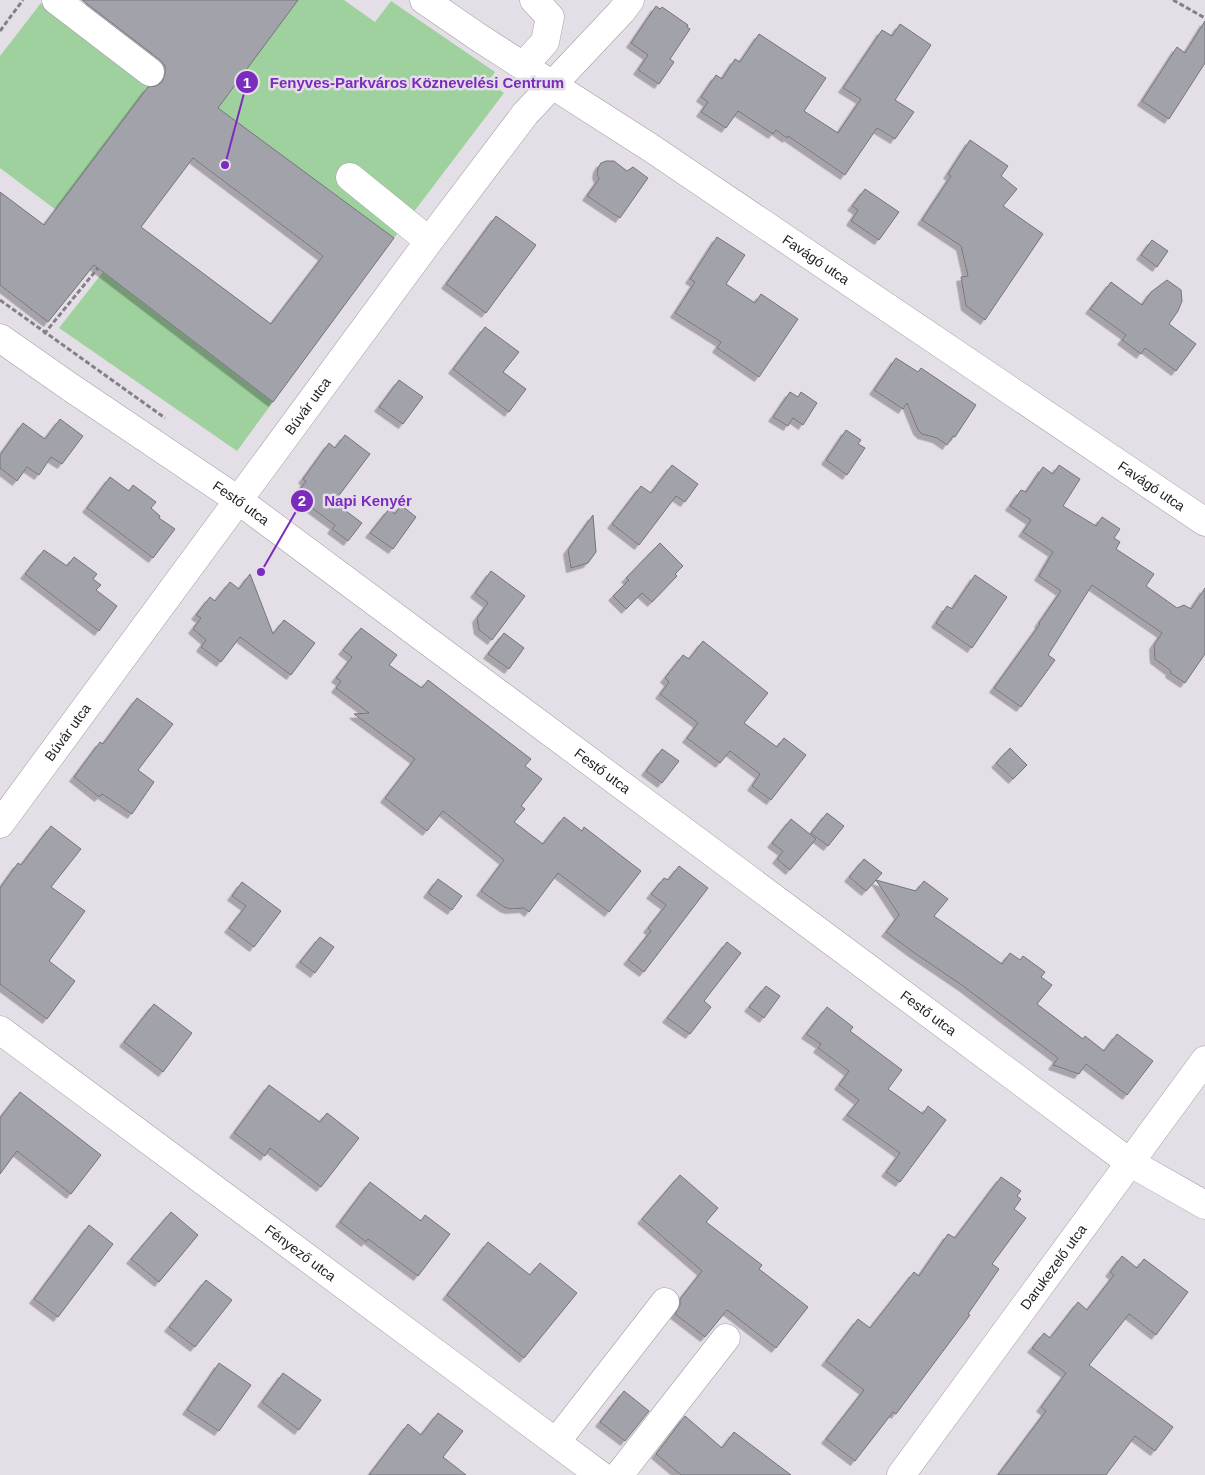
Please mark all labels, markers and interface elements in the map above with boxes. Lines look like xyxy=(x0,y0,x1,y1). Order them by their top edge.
callout: Fenyves-Parkváros Köznevelési Centrum xyxy=(235,67,574,97)
text: 1 xyxy=(243,74,251,91)
text: Fenyves-Parkváros Köznevelési Centrum xyxy=(270,74,564,91)
street label: Favágó utca xyxy=(779,231,853,288)
street label: Búvár utca xyxy=(281,374,334,438)
street label: Favágó utca xyxy=(1115,458,1188,514)
street label: Festő utca xyxy=(210,477,272,528)
callout: Napi Kenyér xyxy=(289,486,422,516)
text: 2 xyxy=(298,492,306,509)
text: Napi Kenyér xyxy=(324,492,412,509)
street label: Búvár utca xyxy=(41,700,94,764)
street label: Festő utca xyxy=(571,745,634,797)
street label: Festő utca xyxy=(897,987,960,1039)
street label: Fényező utca xyxy=(262,1221,339,1284)
street label: Darukezelő utca xyxy=(1017,1221,1090,1312)

